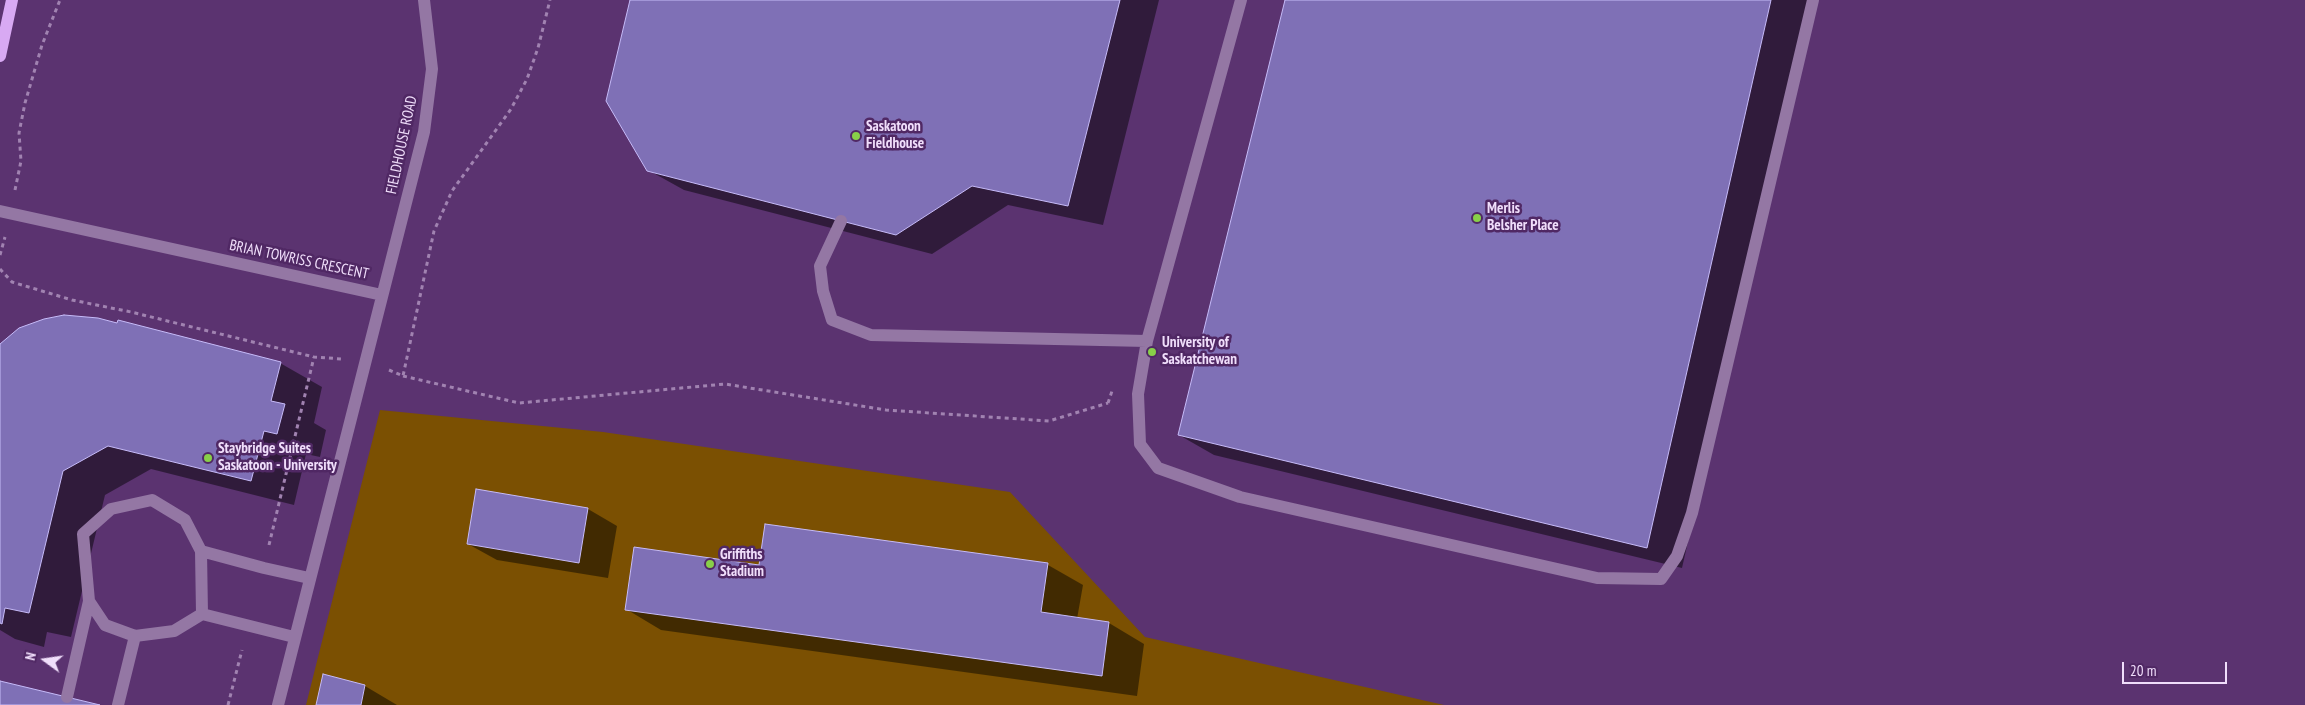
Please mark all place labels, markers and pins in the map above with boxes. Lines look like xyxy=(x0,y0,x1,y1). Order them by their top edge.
place label: Saskatoon Fieldhouse xyxy=(866,118,924,153)
marker: Saskatoon Fieldhouse xyxy=(850,130,862,142)
place label: Merlis Belsher Place xyxy=(1487,200,1559,235)
marker: Merlis Belsher Place xyxy=(1471,212,1483,224)
place label: University of Saskatchewan xyxy=(1162,334,1237,369)
marker: University of Saskatchewan xyxy=(1146,346,1158,358)
place label: Staybridge Suites Saskatoon - University xyxy=(218,440,337,475)
marker: Staybridge Suites Saskatoon - University xyxy=(202,452,214,464)
place label: Griffiths Stadium xyxy=(720,546,764,581)
marker: Griffiths Stadium xyxy=(704,558,716,570)

